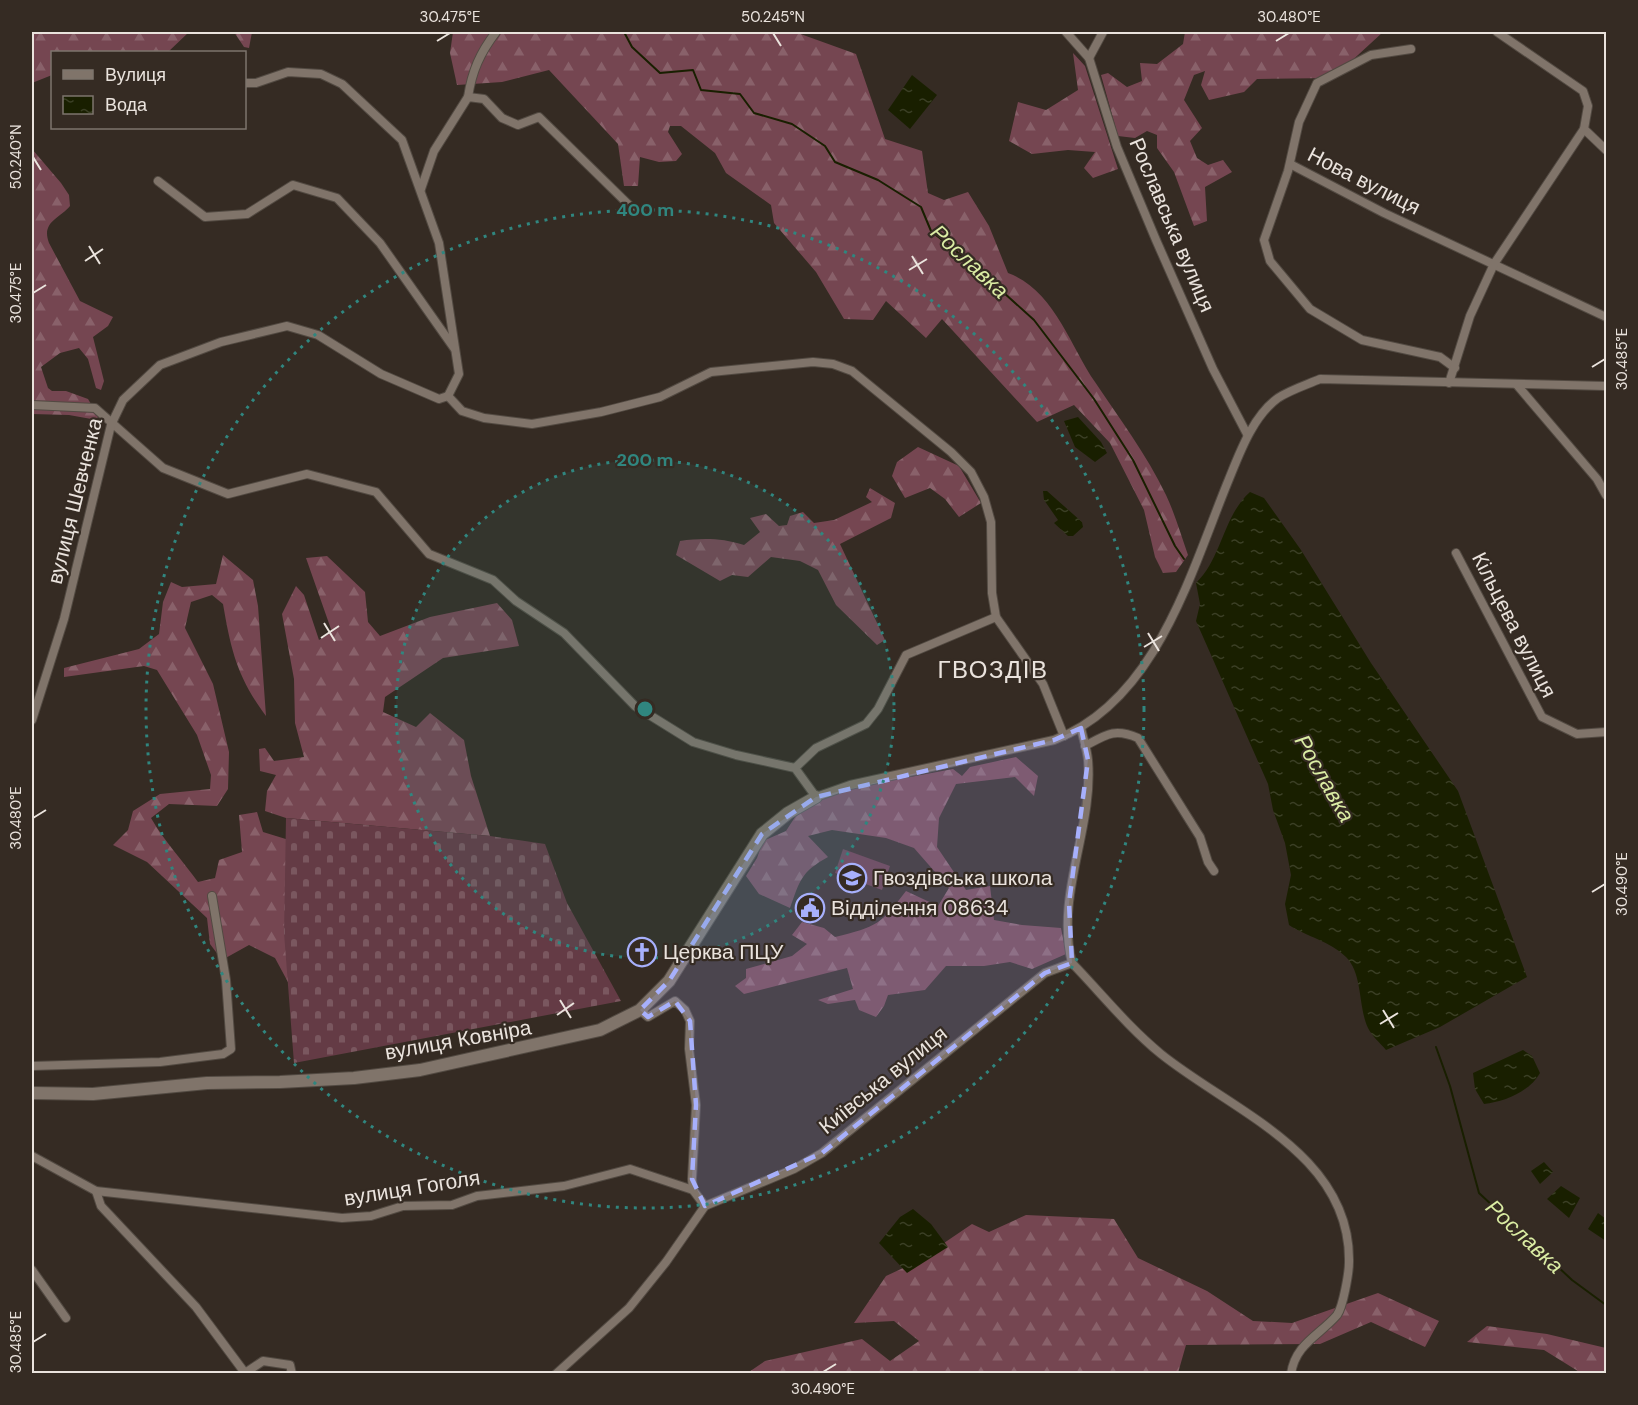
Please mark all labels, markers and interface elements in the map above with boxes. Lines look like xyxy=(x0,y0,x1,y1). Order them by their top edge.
text: 30.475°E xyxy=(420,7,480,27)
text: 50.245°N xyxy=(741,7,805,27)
text: 30.480°E xyxy=(1257,7,1321,27)
legend xyxy=(51,51,246,129)
text: Вулиця xyxy=(105,63,166,87)
text: Вода xyxy=(105,93,148,117)
text: 50.240°N xyxy=(6,124,26,190)
street label: Рославська вулиця xyxy=(1123,134,1221,316)
street label: Нова вулиця xyxy=(1303,141,1425,221)
text: 400 m xyxy=(616,198,674,222)
water label: Рославка xyxy=(925,218,1015,305)
text: 30.475°E xyxy=(6,263,26,323)
text: 30.485°E xyxy=(1612,328,1632,390)
street label: вулиця Шевченка xyxy=(41,415,109,587)
text: 200 m xyxy=(617,448,673,472)
street label: Кільцева вулиця xyxy=(1465,547,1563,703)
district label: ГВОЗДІВ xyxy=(938,654,1048,685)
centre of rings xyxy=(635,699,655,719)
water label: Рославка xyxy=(1288,729,1361,827)
text: 30.480°E xyxy=(6,786,26,850)
text: 30.490°E xyxy=(1612,852,1632,916)
school or university icon: Гвоздівська школа xyxy=(836,862,868,894)
place label: Гвоздівська школа xyxy=(873,864,1053,892)
public building icon: Відділення 08634 xyxy=(794,892,826,924)
place label: Відділення 08634 xyxy=(831,894,1009,922)
church icon: Церква ПЦУ xyxy=(626,936,658,968)
place label: Церква ПЦУ xyxy=(663,938,784,966)
street label: вулиця Ковніра xyxy=(382,1013,534,1067)
street label: Київська вулиця xyxy=(813,1020,953,1140)
street label: вулиця Гоголя xyxy=(342,1163,482,1213)
water label: Рославка xyxy=(1480,1193,1570,1280)
text: 30.485°E xyxy=(6,1311,26,1373)
text: 30.490°E xyxy=(791,1379,855,1399)

